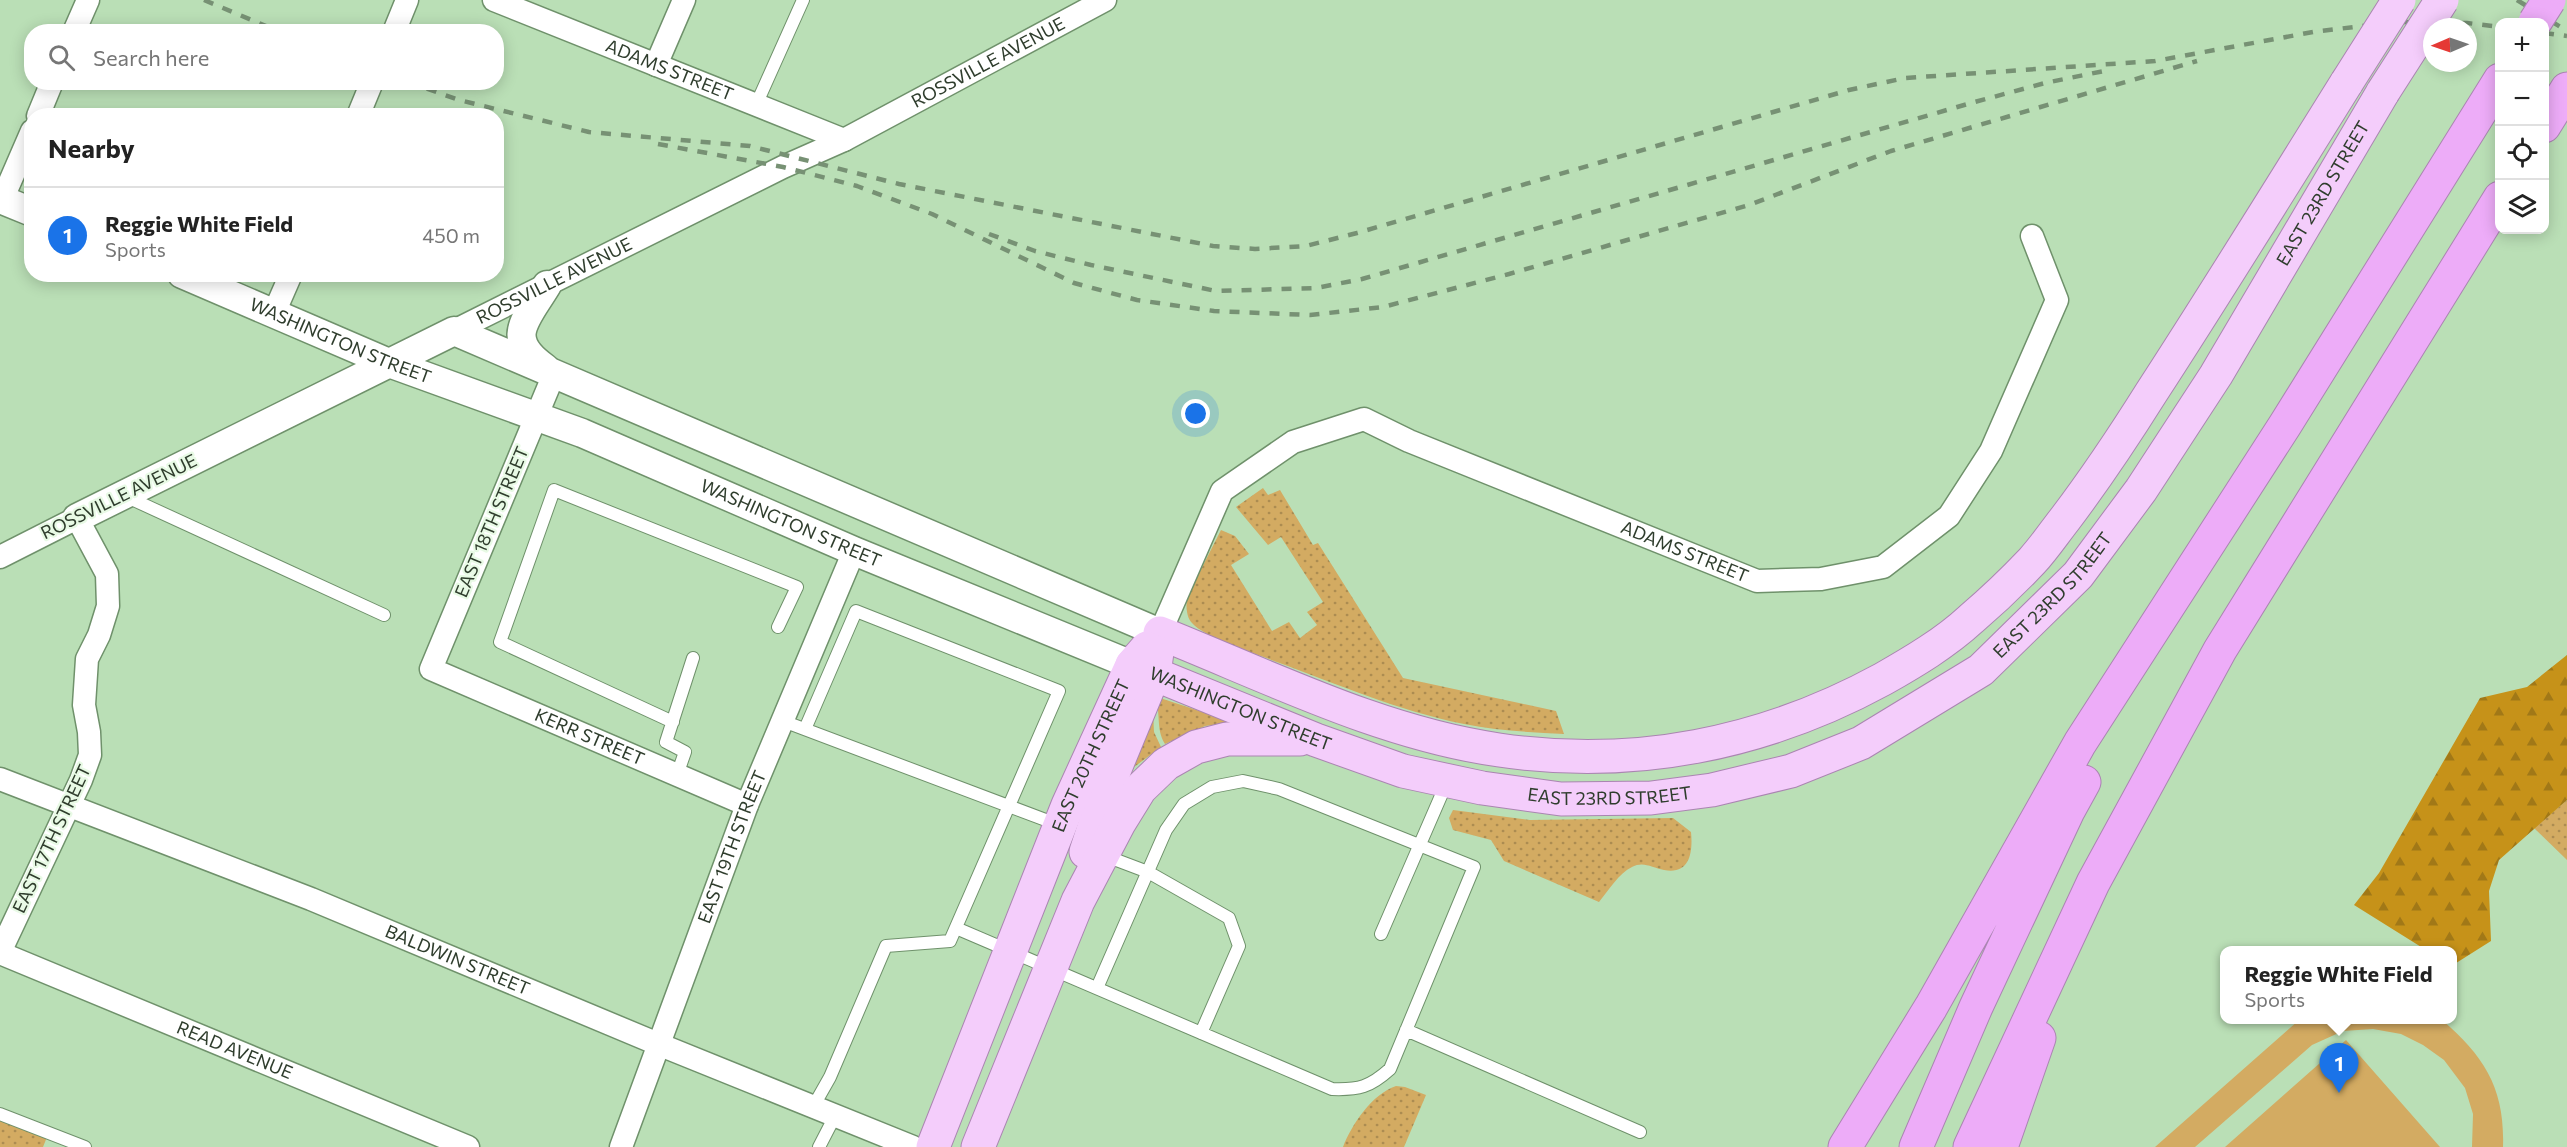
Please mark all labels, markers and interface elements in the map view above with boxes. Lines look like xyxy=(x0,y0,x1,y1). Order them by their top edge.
street label: ROSSVILLE AVENUE xyxy=(907,12,1068,112)
north arrow xyxy=(2423,18,2477,72)
map controls xyxy=(2495,18,2549,234)
button: + xyxy=(2495,18,2549,72)
search box xyxy=(24,24,504,90)
street label: ADAMS STREET xyxy=(603,34,737,105)
icon: search xyxy=(45,41,78,74)
text: Search here xyxy=(93,44,209,71)
button: − xyxy=(2495,72,2549,126)
street label: EAST 23RD STREET xyxy=(2271,117,2374,269)
button: locate xyxy=(2495,126,2549,180)
text: Nearby xyxy=(48,132,135,163)
button: layers xyxy=(2495,180,2549,234)
text: Reggie White Field xyxy=(105,210,293,237)
text: 1 xyxy=(63,223,72,247)
text: 450 m xyxy=(422,223,480,247)
street label: ROSSVILLE AVENUE xyxy=(472,232,635,328)
text: Sports xyxy=(105,237,166,261)
street label: WASHINGTON STREET xyxy=(247,292,434,387)
your location xyxy=(1181,399,1210,428)
street label: EAST 18TH STREET xyxy=(449,443,533,600)
street label: ROSSVILLE AVENUE xyxy=(37,449,200,543)
street label: WASHINGTON STREET xyxy=(697,474,885,571)
street label: ADAMS STREET xyxy=(1618,515,1752,586)
street label: EAST 23RD STREET xyxy=(1988,528,2116,662)
street label: WASHINGTON STREET xyxy=(1146,661,1335,755)
street label: EAST 20TH STREET xyxy=(1047,676,1134,835)
street label: KERR STREET xyxy=(532,703,648,769)
street label: EAST 17TH STREET xyxy=(7,761,95,916)
street label: EAST 19TH STREET xyxy=(692,767,770,926)
street label: EAST 23RD STREET xyxy=(1526,781,1692,809)
street label: BALDWIN STREET xyxy=(382,919,533,999)
popup xyxy=(2220,946,2457,1024)
text: Reggie White Field xyxy=(2244,960,2433,987)
text: Sports xyxy=(2244,987,2305,1011)
street label: READ AVENUE xyxy=(174,1016,296,1083)
pin: 1 xyxy=(2320,1044,2358,1093)

